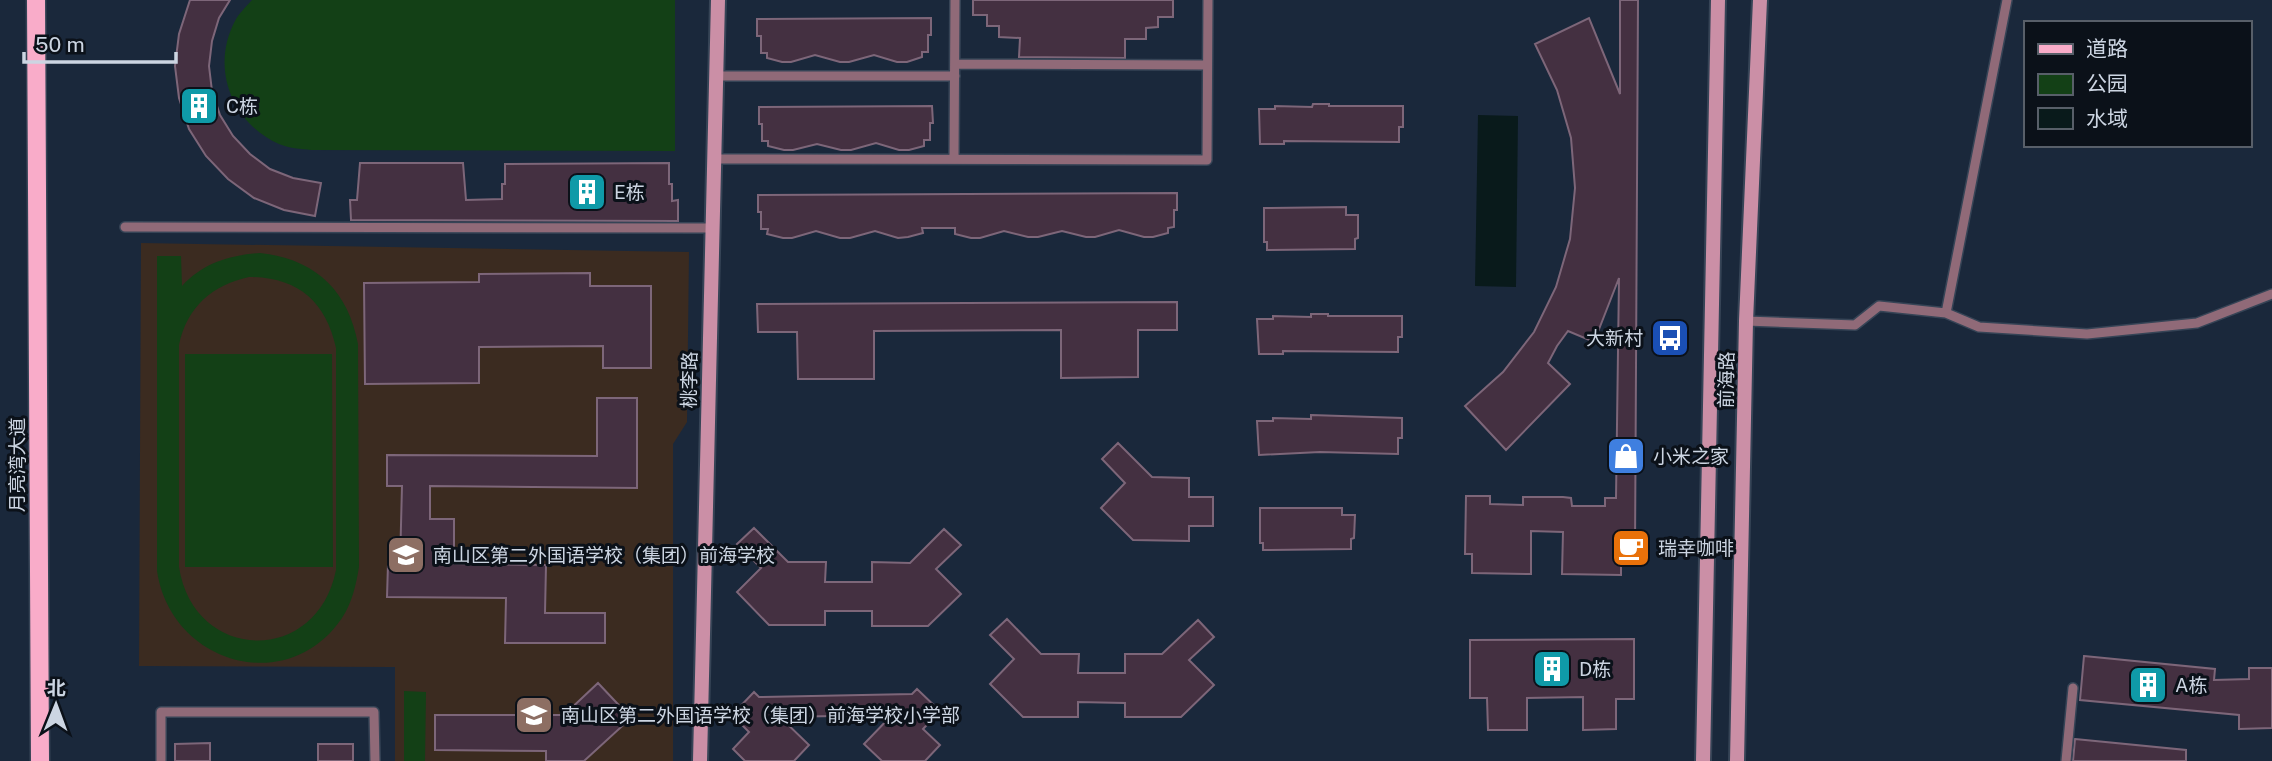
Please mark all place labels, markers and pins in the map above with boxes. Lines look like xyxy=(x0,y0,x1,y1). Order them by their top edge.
building icon: C栋 xyxy=(178,85,220,127)
place label: C栋 xyxy=(226,95,258,117)
building icon: E栋 xyxy=(566,171,608,213)
place label: E栋 xyxy=(614,181,645,203)
bus stop icon: 大新村 xyxy=(1649,317,1691,359)
place label: 大新村 xyxy=(1586,327,1643,349)
shop icon: 小米之家 xyxy=(1605,435,1647,477)
place label: 小米之家 xyxy=(1653,445,1729,467)
cafe icon: 瑞幸咖啡 xyxy=(1610,527,1652,569)
school or university icon: 南山区第二外国语学校（集团）前海学校 xyxy=(385,534,427,576)
place label: 瑞幸咖啡 xyxy=(1658,537,1734,559)
place label: 南山区第二外国语学校（集团）前海学校 xyxy=(433,544,775,566)
building icon: D栋 xyxy=(1531,648,1573,690)
place label: D栋 xyxy=(1579,658,1611,680)
building icon: A栋 xyxy=(2127,664,2169,706)
place label: A栋 xyxy=(2175,674,2208,696)
school or university icon: 南山区第二外国语学校（集团）前海学校小学部 xyxy=(513,694,555,736)
place label: 南山区第二外国语学校（集团）前海学校小学部 xyxy=(561,704,960,726)

